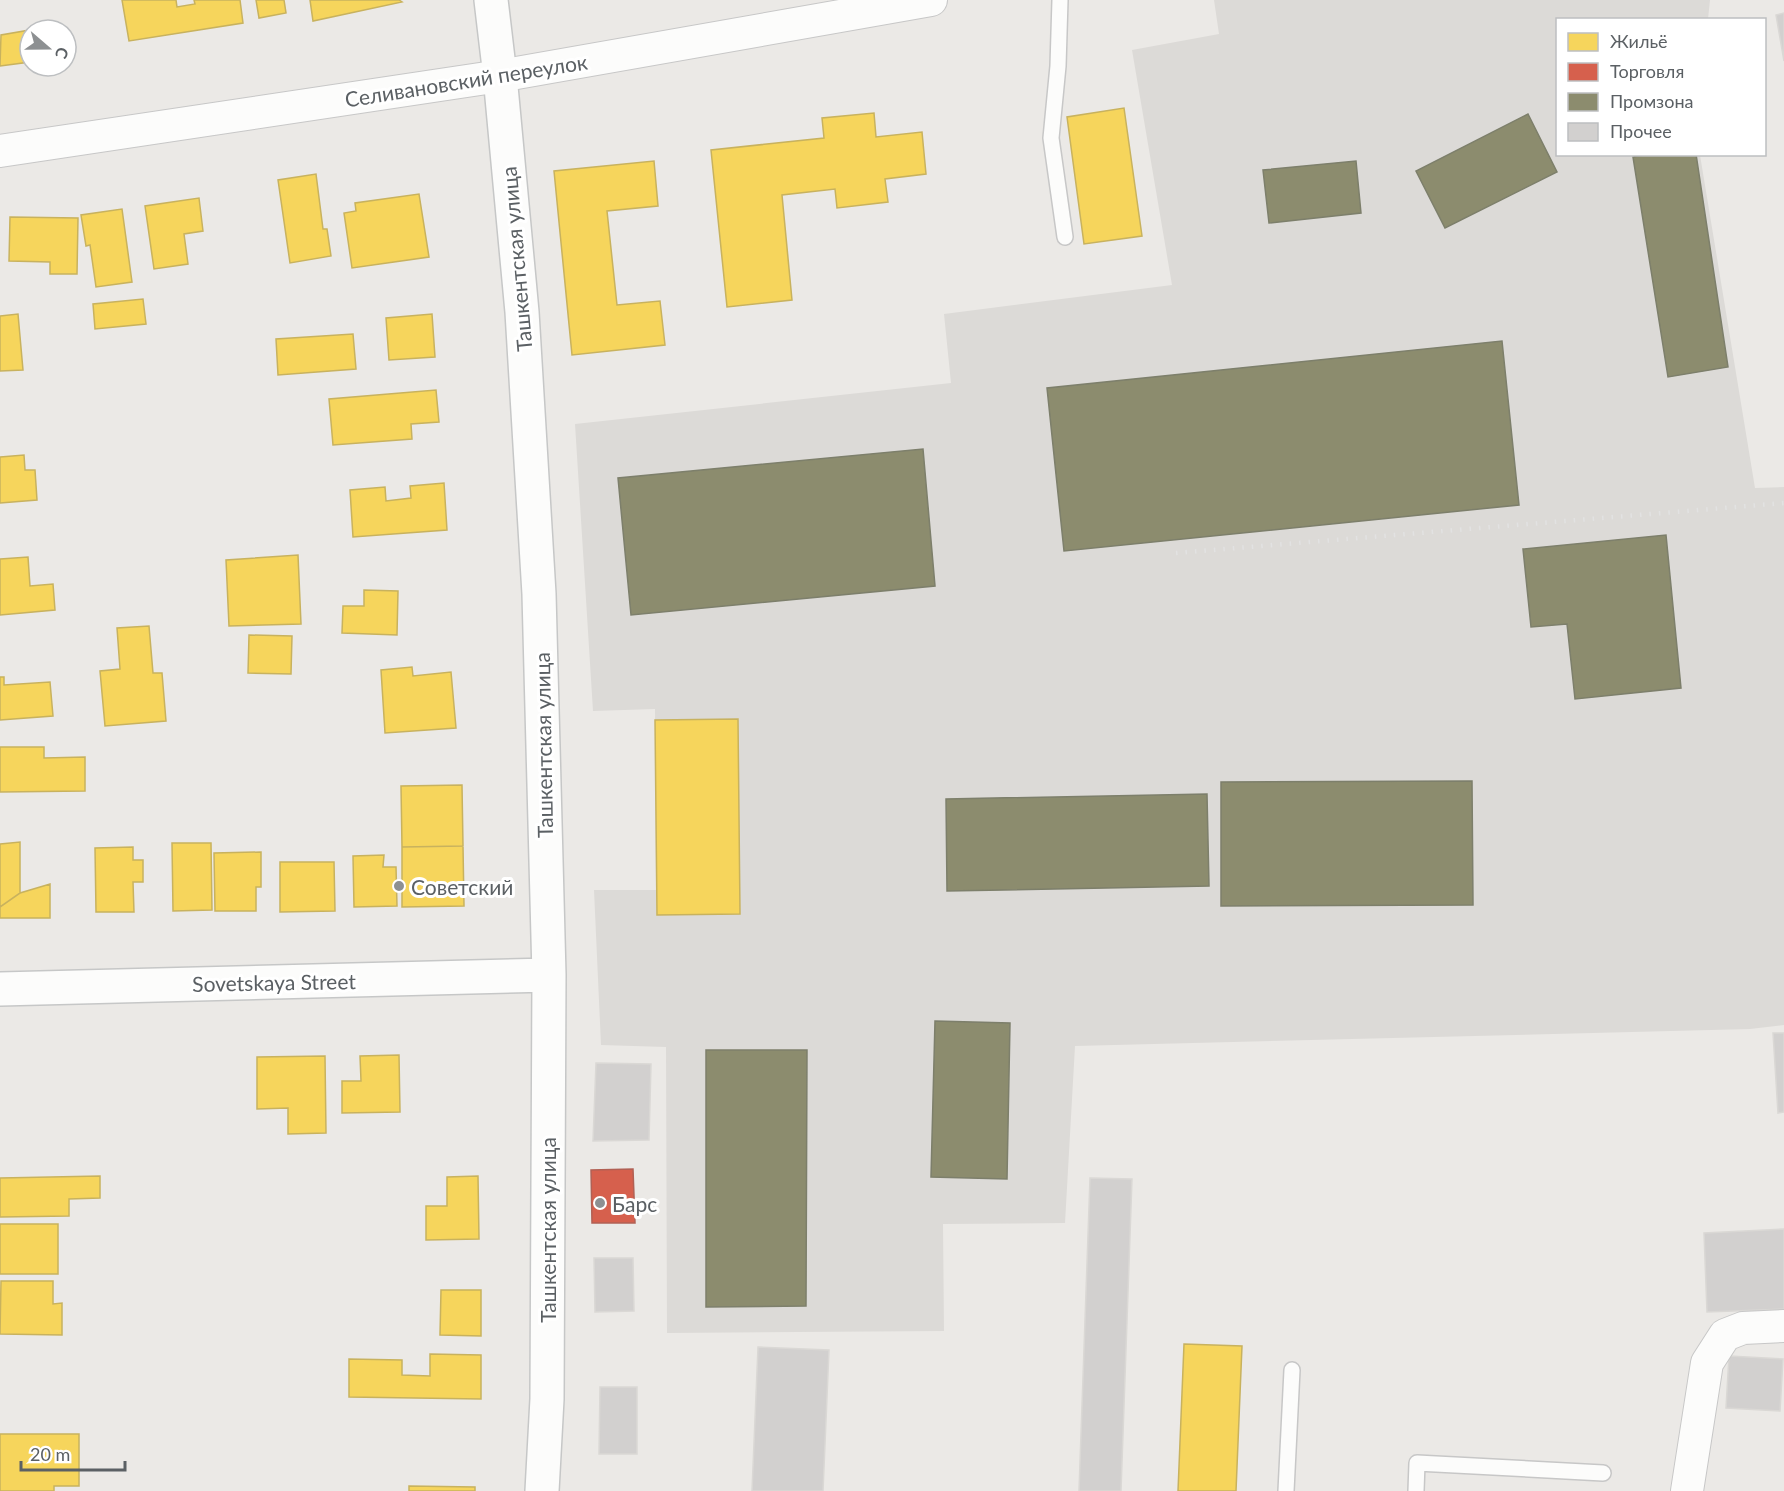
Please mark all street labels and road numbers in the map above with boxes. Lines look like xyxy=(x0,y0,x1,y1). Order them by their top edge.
street label: Селивановский переулок xyxy=(343,48,589,112)
street label: Ташкентская улица xyxy=(495,165,537,353)
street label: Ташкентская улица xyxy=(529,652,557,838)
street label: Sovetskaya Street xyxy=(192,968,357,996)
street label: Ташкентская улица xyxy=(535,1137,560,1323)

